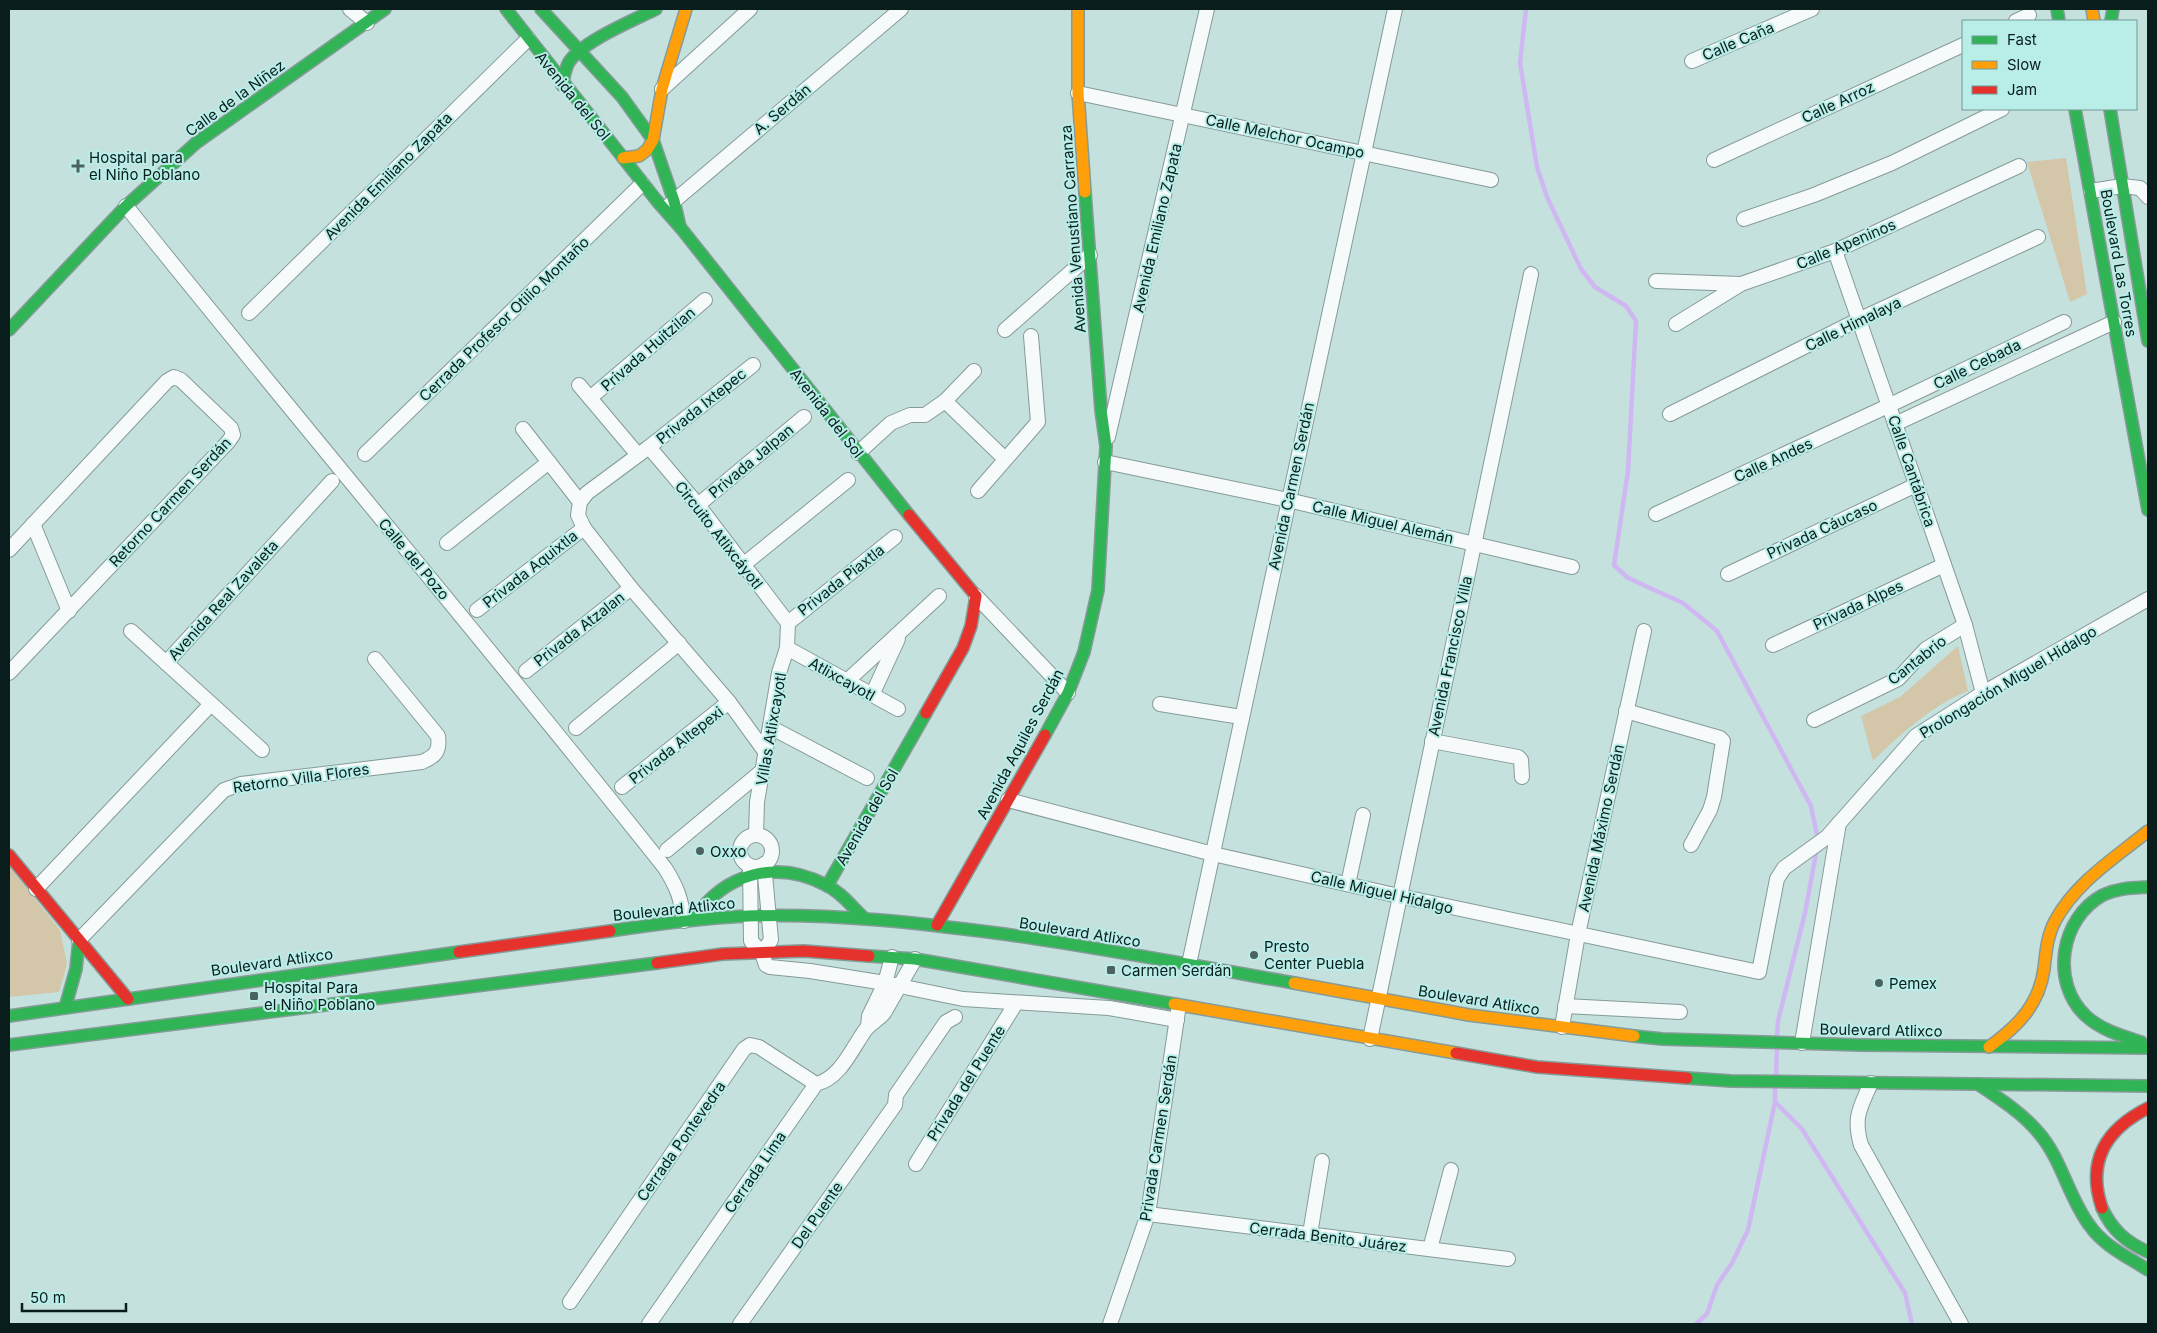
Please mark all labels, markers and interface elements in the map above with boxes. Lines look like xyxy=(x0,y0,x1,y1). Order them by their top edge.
street label: Calle Caña xyxy=(1699,17,1777,65)
legend xyxy=(1962,20,2137,110)
text: Fast xyxy=(2007,30,2037,49)
street label: Avenida del Sol xyxy=(531,48,615,144)
street label: Calle de la Niñez xyxy=(181,55,289,141)
text: Slow xyxy=(2007,55,2041,74)
street label: Calle Arroz xyxy=(1799,77,1877,127)
street label: A. Serdán xyxy=(749,80,815,138)
text: Jam xyxy=(2007,80,2037,99)
street label: Avenida Emiliano Zapata xyxy=(320,108,456,244)
street label: Calle Melchor Ocampo xyxy=(1204,110,1366,162)
street label: Avenida Venustiano Carranza xyxy=(1056,124,1090,334)
street label: Avenida Emiliano Zapata xyxy=(1128,142,1186,314)
place label: Hospital para el Niño Poblano xyxy=(89,148,200,184)
marker: Hospital para el Niño Poblano xyxy=(71,159,85,173)
street label: Boulevard Las Torres xyxy=(2097,188,2141,339)
street label: Calle Apeninos xyxy=(1793,214,1899,273)
street label: Cerrada Profesor Otilio Montaño xyxy=(415,233,593,405)
street label: Calle Himalaya xyxy=(1802,293,1904,355)
street label: Privada Huitzilan xyxy=(597,303,699,395)
street label: Calle Cebada xyxy=(1930,335,2024,393)
street label: Privada Ixtepec xyxy=(652,364,750,448)
street label: Avenida del Sol xyxy=(786,364,868,462)
street label: Avenida Carmen Serdán xyxy=(1264,400,1318,572)
street label: Calle Cantábrica xyxy=(1884,413,1940,529)
street label: Privada Jalpan xyxy=(705,420,797,502)
street label: Retorno Carmen Serdán xyxy=(105,433,235,571)
street label: Calle Andes xyxy=(1731,433,1815,487)
street label: Circuito Atlixcáyotl xyxy=(671,477,767,593)
street label: Privada Cáucaso xyxy=(1764,495,1880,563)
street label: Calle Miguel Alemán xyxy=(1310,496,1456,548)
street label: Calle del Pozo xyxy=(374,514,454,604)
street label: Privada Aquixtla xyxy=(479,526,581,612)
street label: Avenida Real Zavaleta xyxy=(164,536,282,664)
street label: Privada Piaxtla xyxy=(794,540,888,620)
street label: Avenida Francisco Villa xyxy=(1424,574,1476,738)
street label: Privada Alpes xyxy=(1810,576,1906,634)
street label: Privada Atzalan xyxy=(530,588,628,670)
street label: Prolongación Miguel Hidalgo xyxy=(1916,621,2100,743)
street label: Cantabrio xyxy=(1884,631,1950,689)
street label: Atlixcayotl xyxy=(806,653,878,705)
street label: Avenida Aquiles Serdán xyxy=(972,666,1068,822)
street label: Villas Atlixcayotl xyxy=(752,671,790,787)
street label: Privada Altepexi xyxy=(625,702,727,788)
street label: Avenida Máximo Serdán xyxy=(1574,742,1628,914)
street label: Retorno Villa Flores xyxy=(232,759,370,797)
street label: Avenida del Sol xyxy=(832,765,902,869)
place label: Oxxo xyxy=(710,842,747,861)
marker: Oxxo xyxy=(694,845,706,857)
street label: Calle Miguel Hidalgo xyxy=(1309,866,1455,918)
street label: Boulevard Atlixco xyxy=(612,893,736,925)
street label: Boulevard Atlixco xyxy=(1018,913,1142,951)
place label: Presto Center Puebla xyxy=(1264,937,1364,973)
street label: Boulevard Atlixco xyxy=(210,944,334,980)
marker: Presto Center Puebla xyxy=(1248,949,1260,961)
place label: Carmen Serdán xyxy=(1121,961,1231,980)
marker: Carmen Serdán xyxy=(1105,964,1117,976)
place label: Pemex xyxy=(1889,974,1937,993)
marker: Pemex xyxy=(1873,977,1885,989)
place label: Hospital Para el Niño Poblano xyxy=(264,978,375,1014)
street label: Boulevard Atlixco xyxy=(1417,981,1541,1019)
marker: Hospital Para el Niño Poblano xyxy=(248,990,260,1002)
street label: Boulevard Atlixco xyxy=(1819,1019,1943,1041)
street label: Privada del Puente xyxy=(923,1022,1009,1144)
street label: Privada Carmen Serdán xyxy=(1135,1053,1181,1223)
street label: Cerrada Pontevedra xyxy=(632,1077,730,1205)
street label: Cerrada Lima xyxy=(720,1128,790,1216)
street label: Del Puente xyxy=(787,1178,847,1252)
street label: Cerrada Benito Juárez xyxy=(1248,1218,1408,1256)
scale bar xyxy=(22,1280,126,1312)
text: 50 m xyxy=(30,1288,66,1307)

